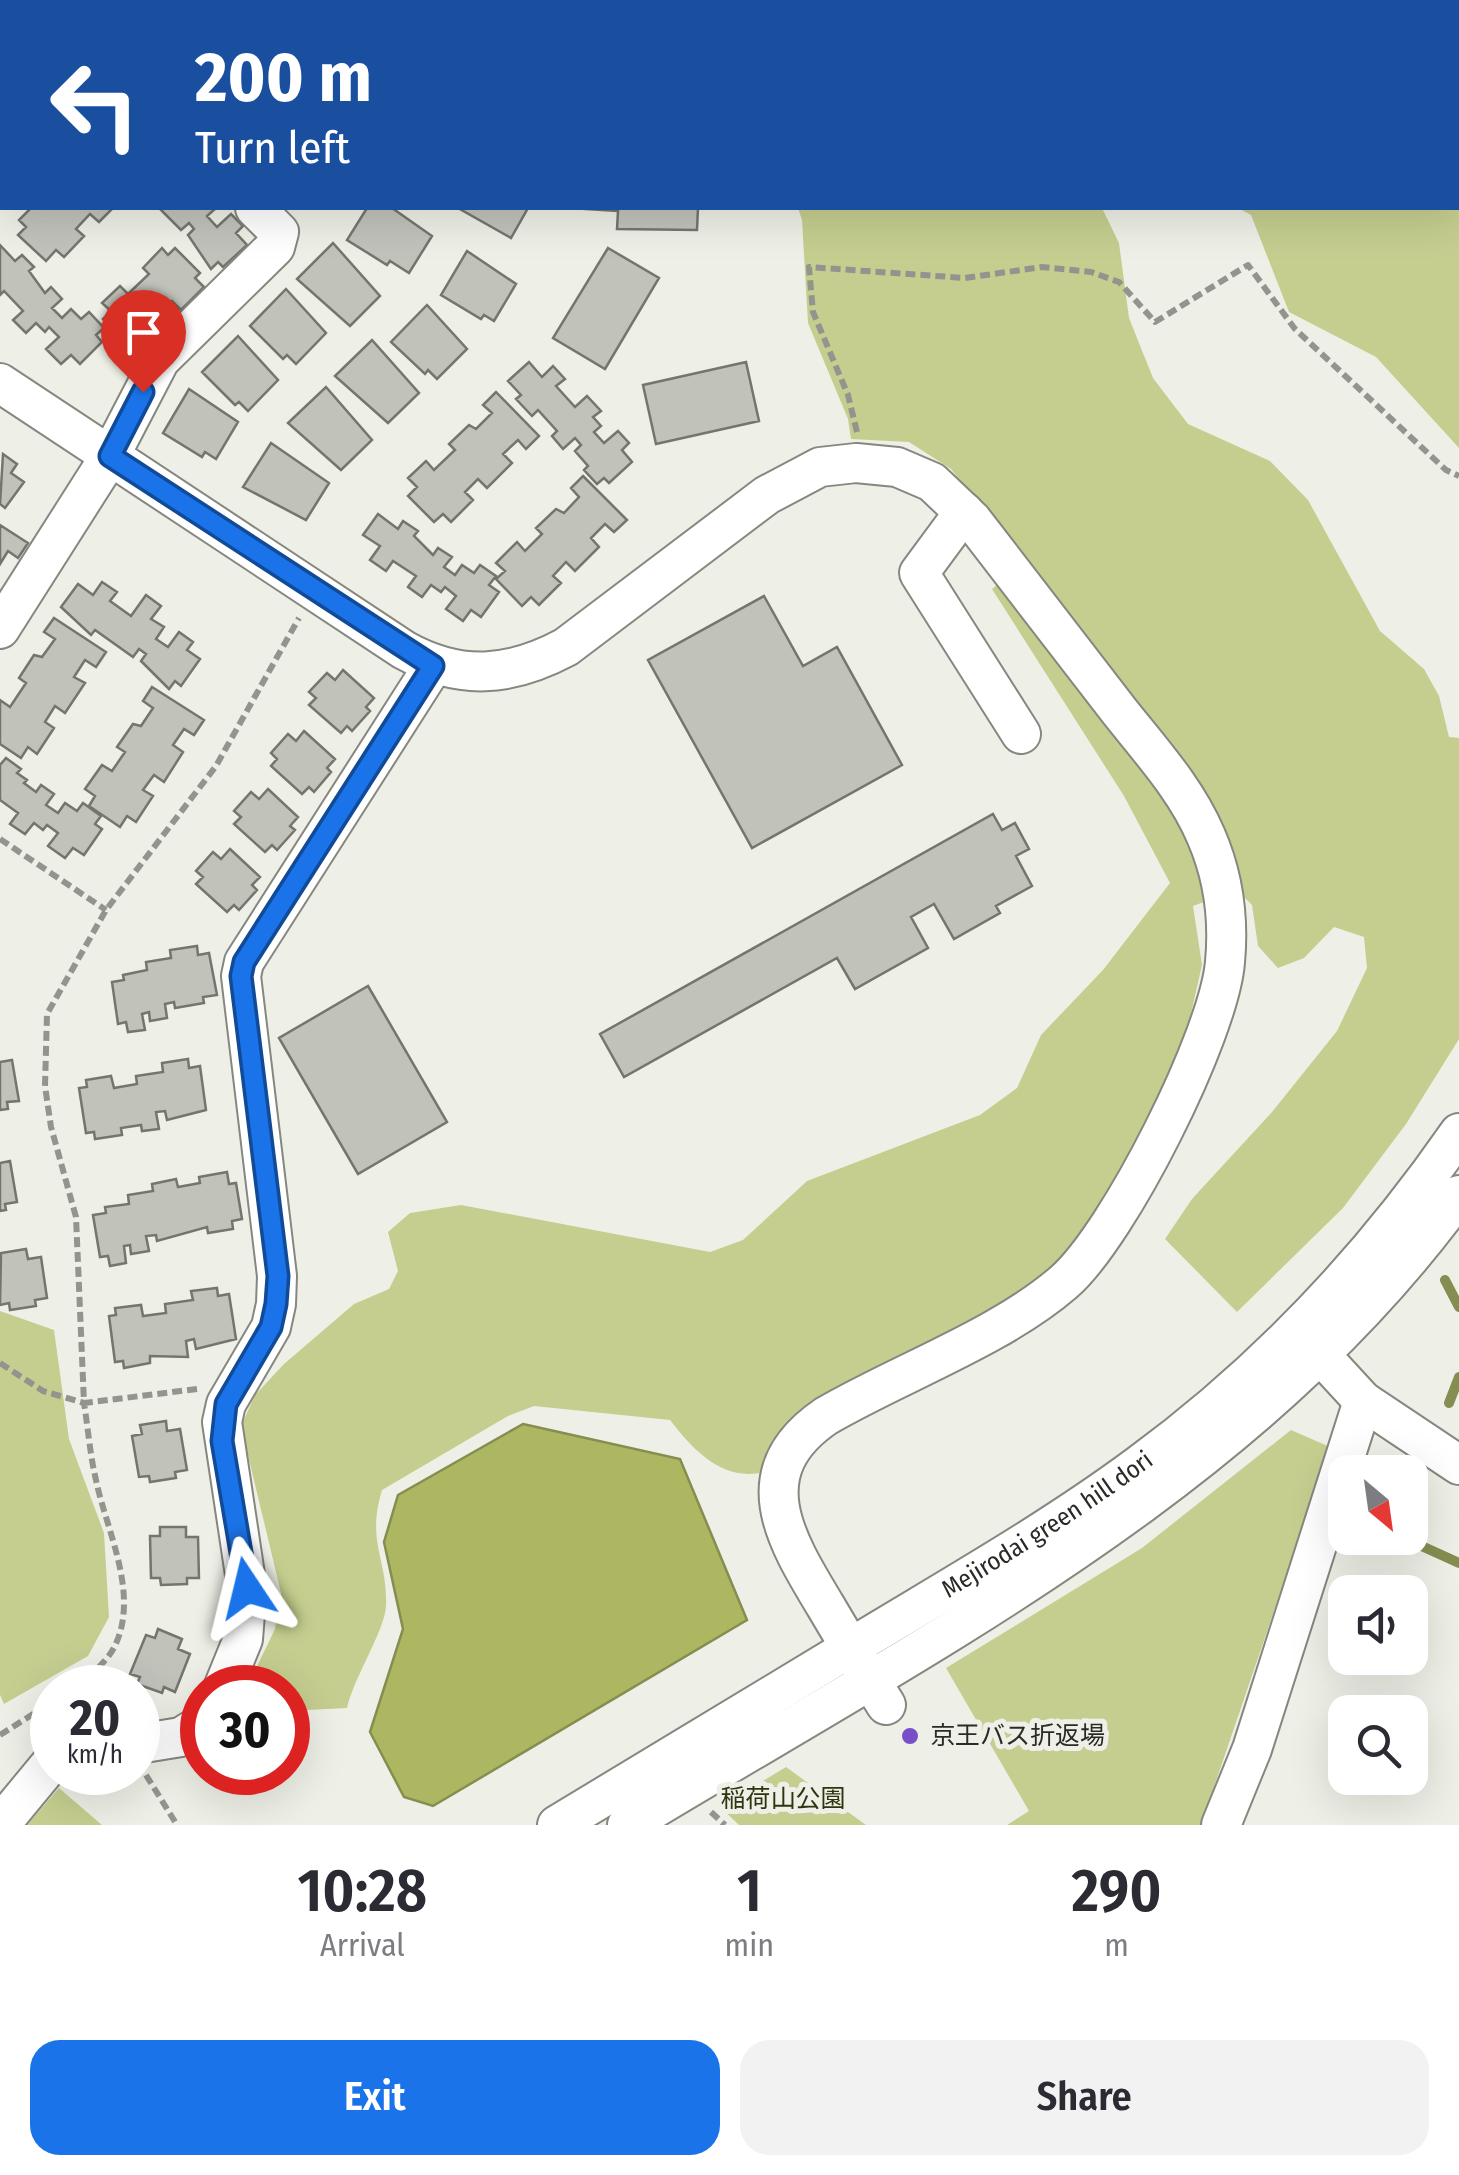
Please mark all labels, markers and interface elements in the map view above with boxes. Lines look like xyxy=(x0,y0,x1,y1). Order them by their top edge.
text: 200 m xyxy=(195,36,372,120)
icon: left xyxy=(30,40,160,170)
text: Turn left xyxy=(195,121,350,175)
pin xyxy=(101,290,186,393)
icon: arrive xyxy=(116,305,171,360)
street label: Mejirodai green hill dori xyxy=(936,1445,1159,1604)
north arrow xyxy=(1328,1455,1428,1555)
map controls xyxy=(1328,1455,1428,1795)
position arrow xyxy=(195,1536,299,1640)
button: sound xyxy=(1328,1575,1428,1675)
speed limit sign: 30 xyxy=(180,1665,310,1795)
text: 20 xyxy=(70,1688,120,1748)
button: search xyxy=(1328,1695,1428,1795)
place label: 京王バス折返場 xyxy=(930,1721,1105,1751)
marker: 京王バス折返場 xyxy=(899,1725,921,1747)
text: km/h xyxy=(67,1740,123,1770)
park label: 稲荷山公園 xyxy=(720,1784,846,1814)
text: 10:28 xyxy=(297,1855,427,1927)
text: 1 xyxy=(737,1855,762,1927)
text: 290 xyxy=(1072,1855,1162,1927)
text: Arrival xyxy=(320,1926,405,1964)
text: min xyxy=(725,1926,774,1964)
text: m xyxy=(1104,1926,1129,1964)
button: Exit xyxy=(30,2040,720,2155)
button: Share xyxy=(740,2040,1429,2155)

